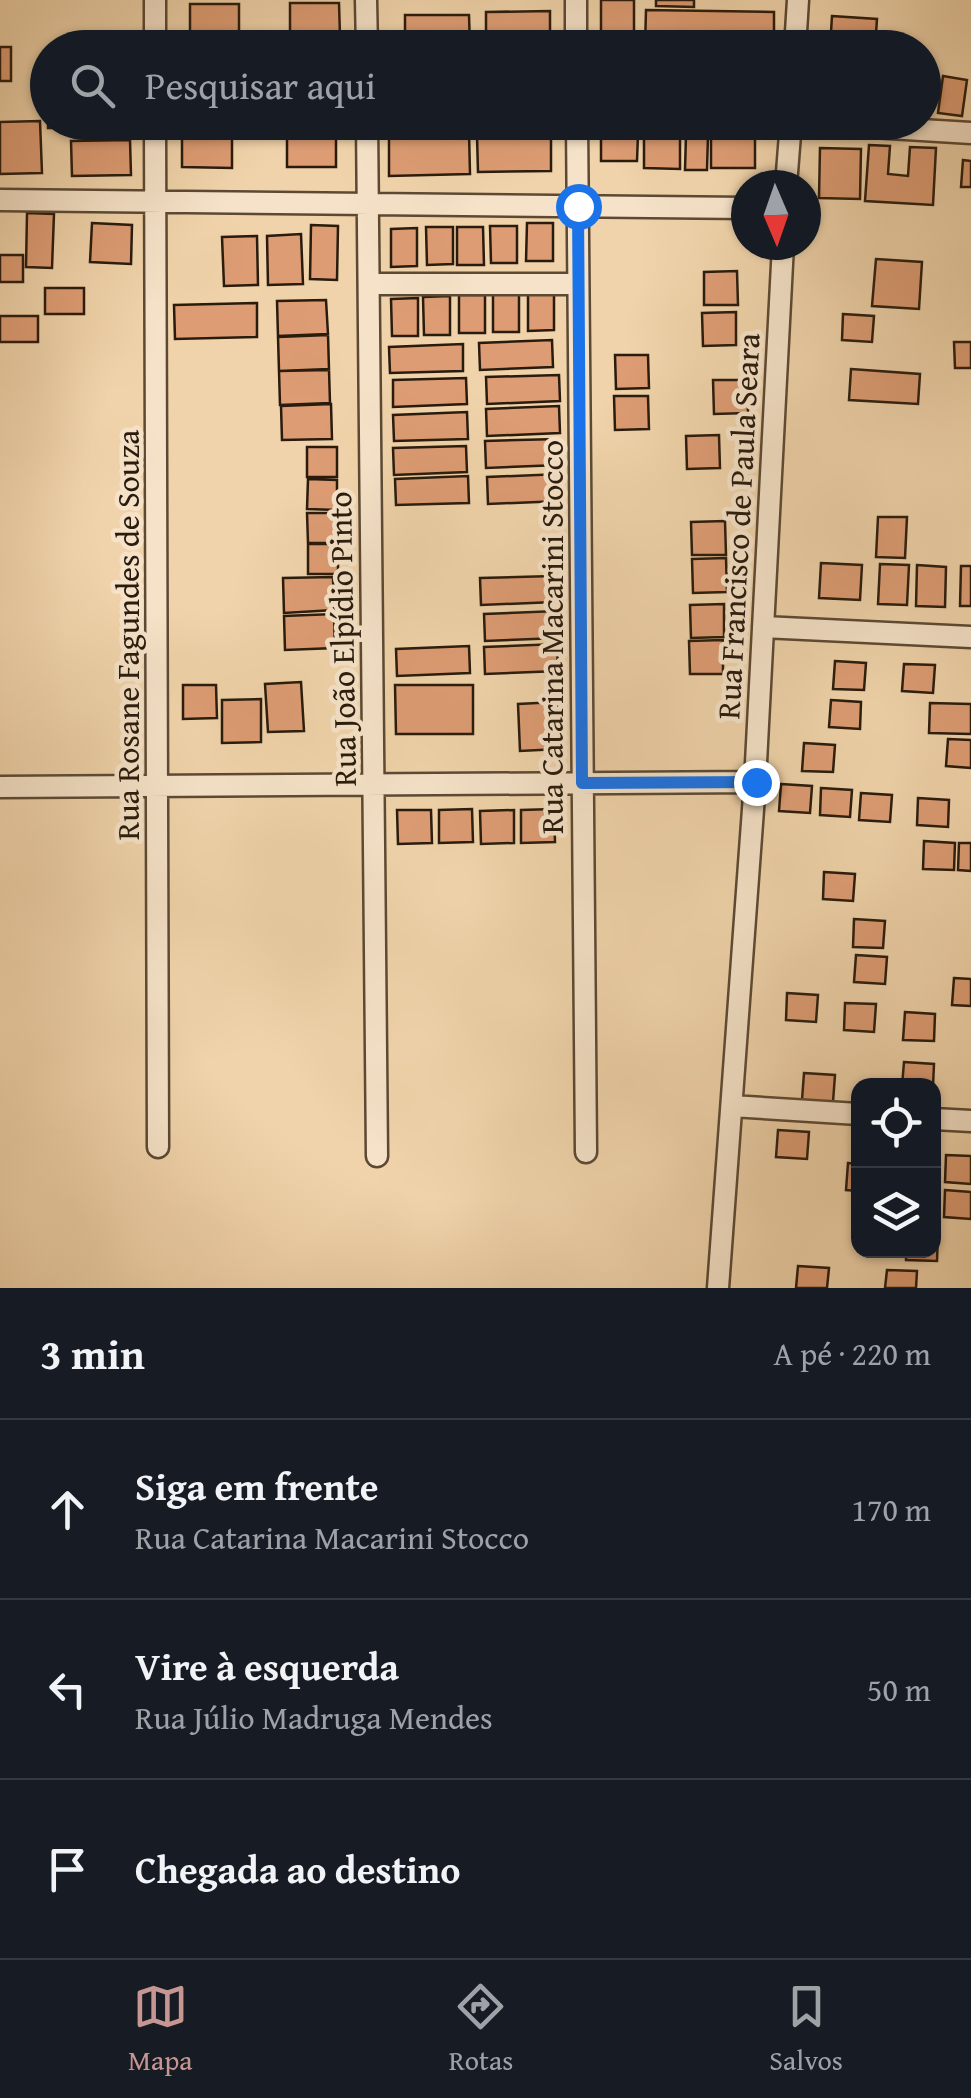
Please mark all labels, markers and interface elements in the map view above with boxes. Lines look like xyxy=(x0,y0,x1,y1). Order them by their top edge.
search box xyxy=(30,30,941,140)
text: Pesquisar aqui xyxy=(145,57,376,113)
icon: search xyxy=(65,58,120,113)
north arrow xyxy=(731,170,821,260)
route start xyxy=(556,184,602,230)
street label: Rua Francisco de Paula Seara xyxy=(704,332,772,720)
street label: Rua Rosane Fagundes de Souza xyxy=(104,430,151,840)
street label: Rua Catarina Macarini Stocco xyxy=(528,440,575,834)
street label: Rua João Elpídio Pinto xyxy=(316,491,368,787)
route end xyxy=(734,760,780,806)
map controls xyxy=(851,1078,941,1258)
button: locate xyxy=(851,1078,941,1168)
button: layers xyxy=(851,1168,941,1258)
text: 3 min xyxy=(40,1323,145,1384)
text: A pé · 220 m xyxy=(773,1330,931,1377)
text: Siga em frente xyxy=(135,1458,379,1514)
icon: ahead xyxy=(40,1482,95,1537)
text: 170 m xyxy=(852,1486,931,1533)
text: Rua Catarina Macarini Stocco xyxy=(135,1514,529,1561)
text: Vire à esquerda xyxy=(135,1638,399,1694)
icon: left xyxy=(40,1662,95,1717)
text: 50 m xyxy=(867,1666,931,1713)
text: Rua Júlio Madruga Mendes xyxy=(135,1694,493,1741)
text: Chegada ao destino xyxy=(135,1841,460,1897)
icon: arrive xyxy=(40,1842,95,1897)
tab: Mapa xyxy=(128,1979,193,2080)
tab: Rotas xyxy=(449,1979,513,2080)
tab: Salvos xyxy=(769,1979,843,2080)

